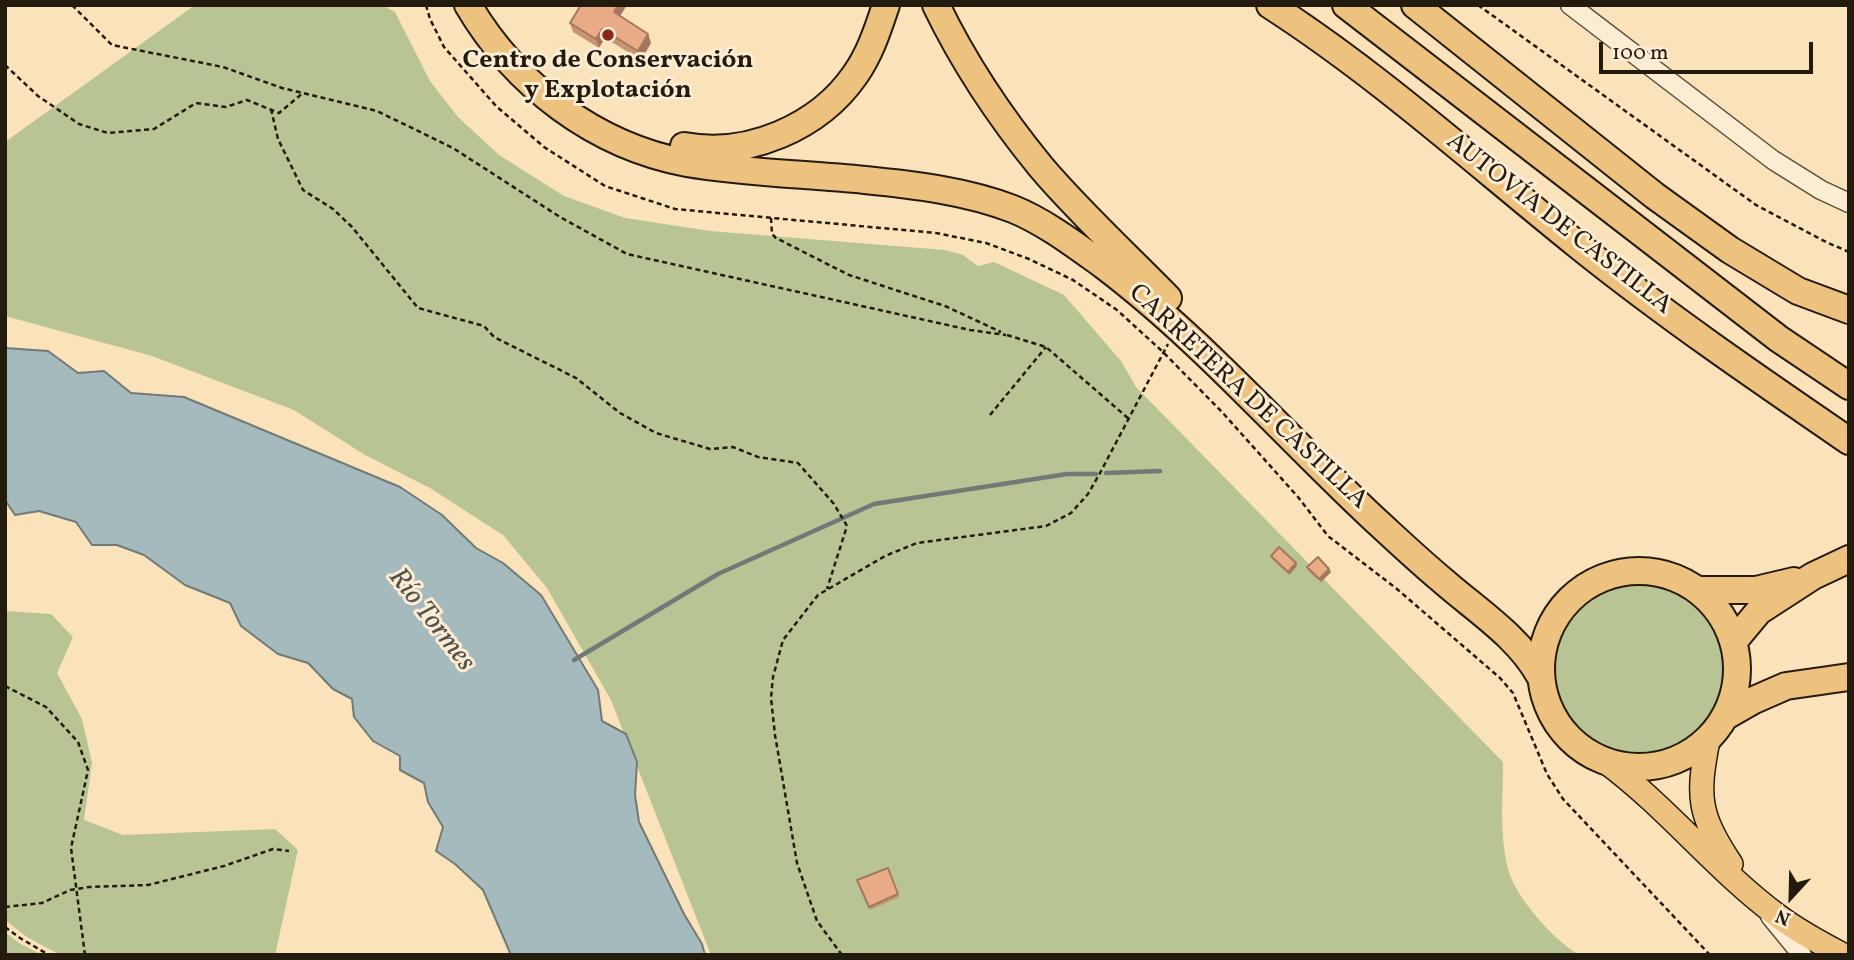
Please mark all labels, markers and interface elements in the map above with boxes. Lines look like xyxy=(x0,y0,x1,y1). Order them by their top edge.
marker: Centro de Conservación y Explotación xyxy=(600,27,616,43)
scale bar xyxy=(1602,28,1815,72)
text: 100 m xyxy=(1612,39,1669,68)
place label: Centro de Conservación y Explotación xyxy=(463,46,753,108)
street label: AUTOVÍA DE CASTILLA xyxy=(1439,127,1677,323)
street label: CARRETERA DE CASTILLA xyxy=(1121,279,1373,517)
water label: Río Tormes xyxy=(379,563,481,679)
north arrow xyxy=(1756,862,1826,932)
text: N xyxy=(1772,902,1794,931)

